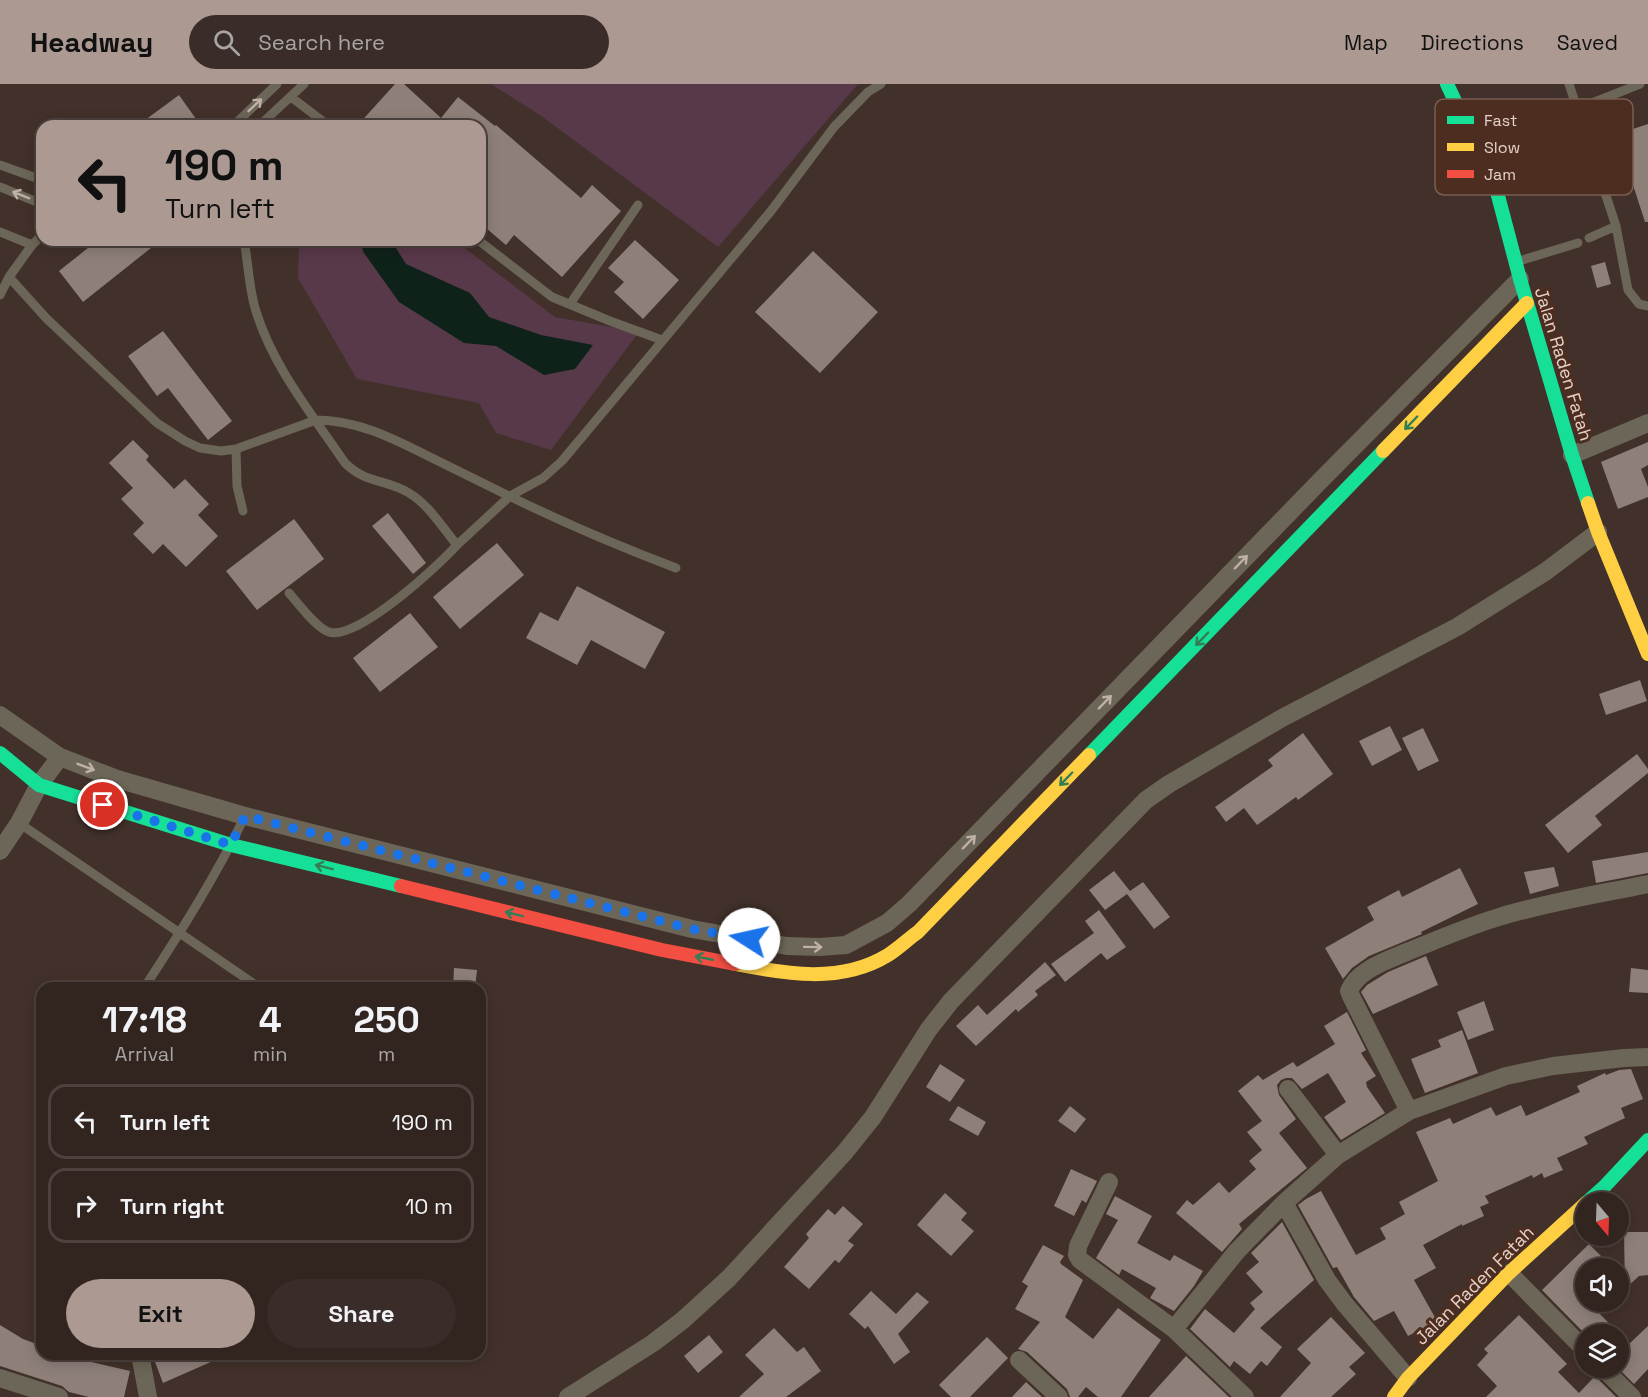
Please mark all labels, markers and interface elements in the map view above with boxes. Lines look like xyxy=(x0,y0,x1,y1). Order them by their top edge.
search box xyxy=(189,15,609,69)
text: Headway xyxy=(30,24,153,60)
icon: search xyxy=(210,26,243,59)
text: Search here xyxy=(258,28,385,56)
text: Map xyxy=(1344,29,1388,56)
text: Directions xyxy=(1421,29,1524,56)
text: Saved xyxy=(1557,29,1618,56)
one-way arrow xyxy=(248,98,263,112)
legend xyxy=(1435,99,1633,195)
text: Fast xyxy=(1484,110,1517,131)
text: Slow xyxy=(1484,137,1520,158)
text: 190 m xyxy=(165,139,284,192)
icon: left xyxy=(66,144,144,222)
text: Jam xyxy=(1484,164,1516,185)
one-way arrow xyxy=(12,189,31,200)
text: Turn left xyxy=(165,191,275,226)
street label: Jalan Raden Fatah xyxy=(1530,284,1598,444)
one-way arrow xyxy=(1403,416,1418,431)
one-way arrow xyxy=(1234,555,1248,570)
one-way arrow xyxy=(1195,631,1209,646)
one-way arrow xyxy=(1098,695,1112,710)
one-way arrow xyxy=(76,762,94,773)
one-way arrow xyxy=(1059,771,1074,786)
pin xyxy=(77,779,128,830)
icon: arrive xyxy=(86,788,119,821)
one-way arrow xyxy=(962,835,977,850)
one-way arrow xyxy=(315,861,334,873)
one-way arrow xyxy=(505,907,524,919)
position arrow xyxy=(717,907,781,971)
one-way arrow xyxy=(803,941,823,953)
one-way arrow xyxy=(694,952,714,963)
text: 17:18 xyxy=(102,997,187,1043)
text: 4 xyxy=(259,997,282,1043)
text: 250 xyxy=(354,997,420,1043)
text: Arrival xyxy=(115,1041,174,1067)
text: min xyxy=(253,1041,287,1067)
text: m xyxy=(378,1041,395,1067)
icon: left xyxy=(69,1105,102,1138)
text: Turn left xyxy=(120,1108,210,1136)
text: 190 m xyxy=(392,1108,453,1136)
icon: right xyxy=(69,1189,102,1222)
text: Turn right xyxy=(120,1192,225,1220)
text: 10 m xyxy=(405,1192,453,1220)
north arrow xyxy=(1575,1192,1629,1246)
map controls xyxy=(1575,1192,1629,1378)
street label: Jalan Raden Fatah xyxy=(1410,1221,1538,1349)
button: sound xyxy=(1575,1258,1629,1312)
button: Exit xyxy=(66,1279,255,1348)
button: Share xyxy=(267,1279,456,1348)
button: layers xyxy=(1575,1324,1629,1378)

